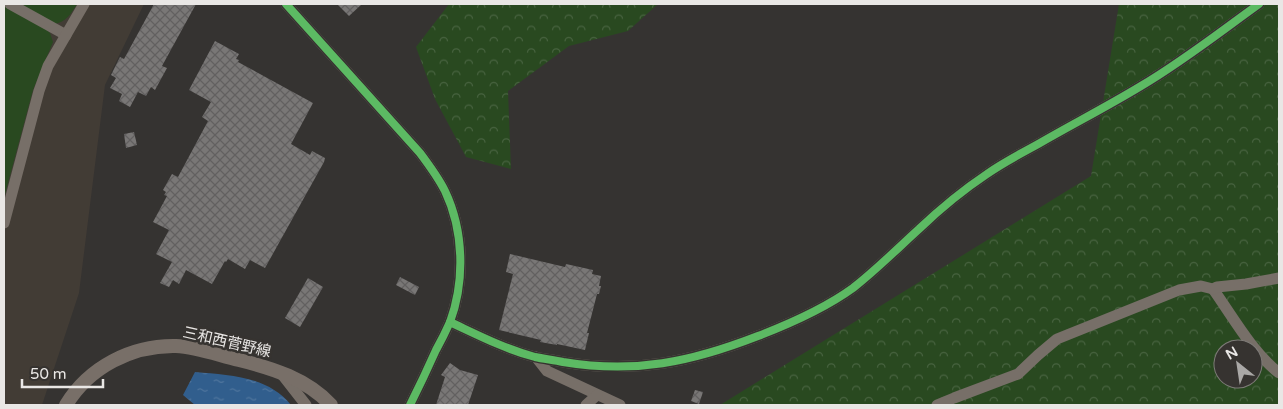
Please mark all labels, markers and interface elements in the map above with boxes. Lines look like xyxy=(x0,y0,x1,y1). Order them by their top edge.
street label: 三和西菅野線 xyxy=(181,323,273,361)
north arrow xyxy=(1213,339,1263,389)
text: N xyxy=(1223,343,1241,363)
scale bar xyxy=(22,356,104,388)
text: 50 m xyxy=(30,365,67,383)

